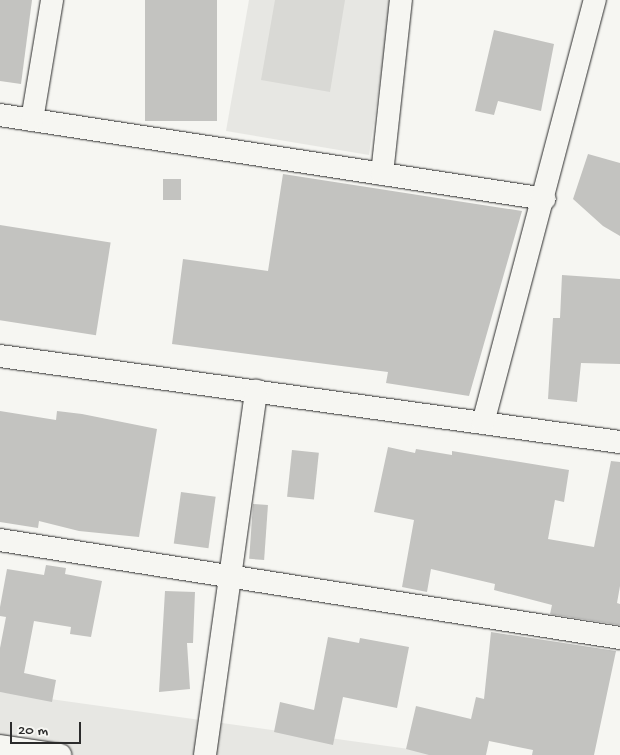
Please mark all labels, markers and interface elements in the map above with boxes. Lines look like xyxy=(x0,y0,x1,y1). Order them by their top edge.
scale bar xyxy=(12,712,84,744)
text: 20 m xyxy=(18,722,48,740)

